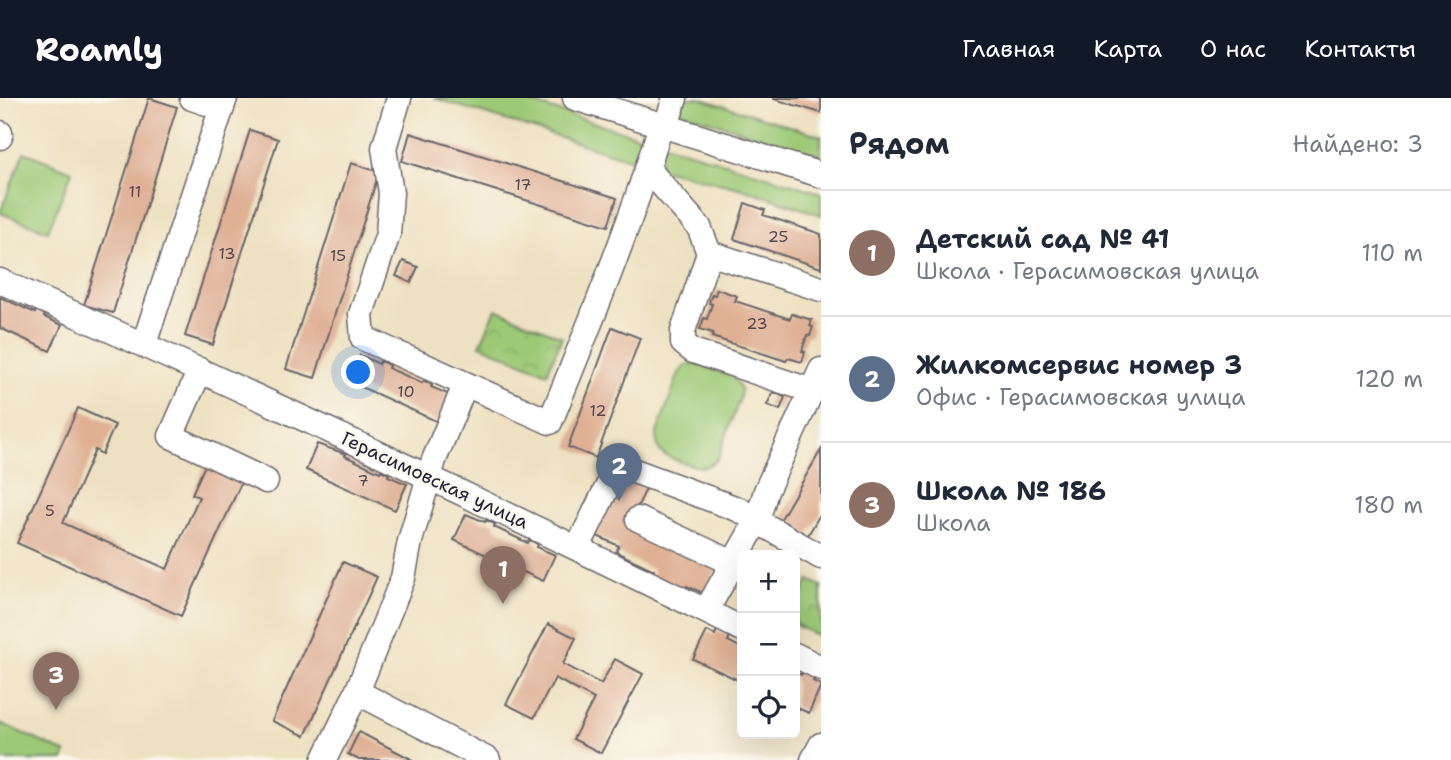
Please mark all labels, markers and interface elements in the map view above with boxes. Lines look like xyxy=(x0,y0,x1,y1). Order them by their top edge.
text: Roamly xyxy=(35,27,163,72)
text: Главная xyxy=(962,33,1055,65)
text: Карта xyxy=(1093,33,1162,65)
text: О нас xyxy=(1200,33,1266,65)
text: Контакты xyxy=(1304,33,1416,65)
text: Рядом xyxy=(849,123,949,164)
text: Найдено: 3 xyxy=(1293,129,1423,159)
house number: 17 xyxy=(514,174,532,195)
house number: 11 xyxy=(129,181,141,202)
text: Детский сад № 41 xyxy=(916,221,1170,256)
house number: 25 xyxy=(768,226,788,247)
text: 1 xyxy=(867,238,877,268)
text: 110 m xyxy=(1361,238,1423,268)
house number: 13 xyxy=(218,243,236,264)
house number: 15 xyxy=(330,245,346,266)
text: Школа · Герасимовская улица xyxy=(916,256,1259,286)
house number: 23 xyxy=(746,313,768,334)
text: Жилкомсервис номер 3 xyxy=(916,347,1242,382)
your location xyxy=(341,355,375,389)
text: 2 xyxy=(864,364,880,394)
text: 120 m xyxy=(1355,364,1423,394)
house number: 10 xyxy=(397,381,415,402)
text: Офис · Герасимовская улица xyxy=(916,382,1246,412)
house number: 12 xyxy=(589,400,607,421)
street label: Герасимовская улица xyxy=(337,426,533,534)
pin: 2 xyxy=(596,443,642,501)
house number: 7 xyxy=(357,470,369,491)
text: Школа № 186 xyxy=(916,473,1106,508)
text: 3 xyxy=(864,490,880,520)
text: 180 m xyxy=(1354,490,1423,520)
house number: 5 xyxy=(45,500,55,521)
text: Школа xyxy=(916,508,991,538)
pin: 1 xyxy=(480,546,526,604)
map controls xyxy=(737,550,800,739)
button: + xyxy=(737,550,800,613)
button: − xyxy=(737,613,800,676)
pin: 3 xyxy=(33,652,79,710)
button: locate xyxy=(737,676,800,739)

